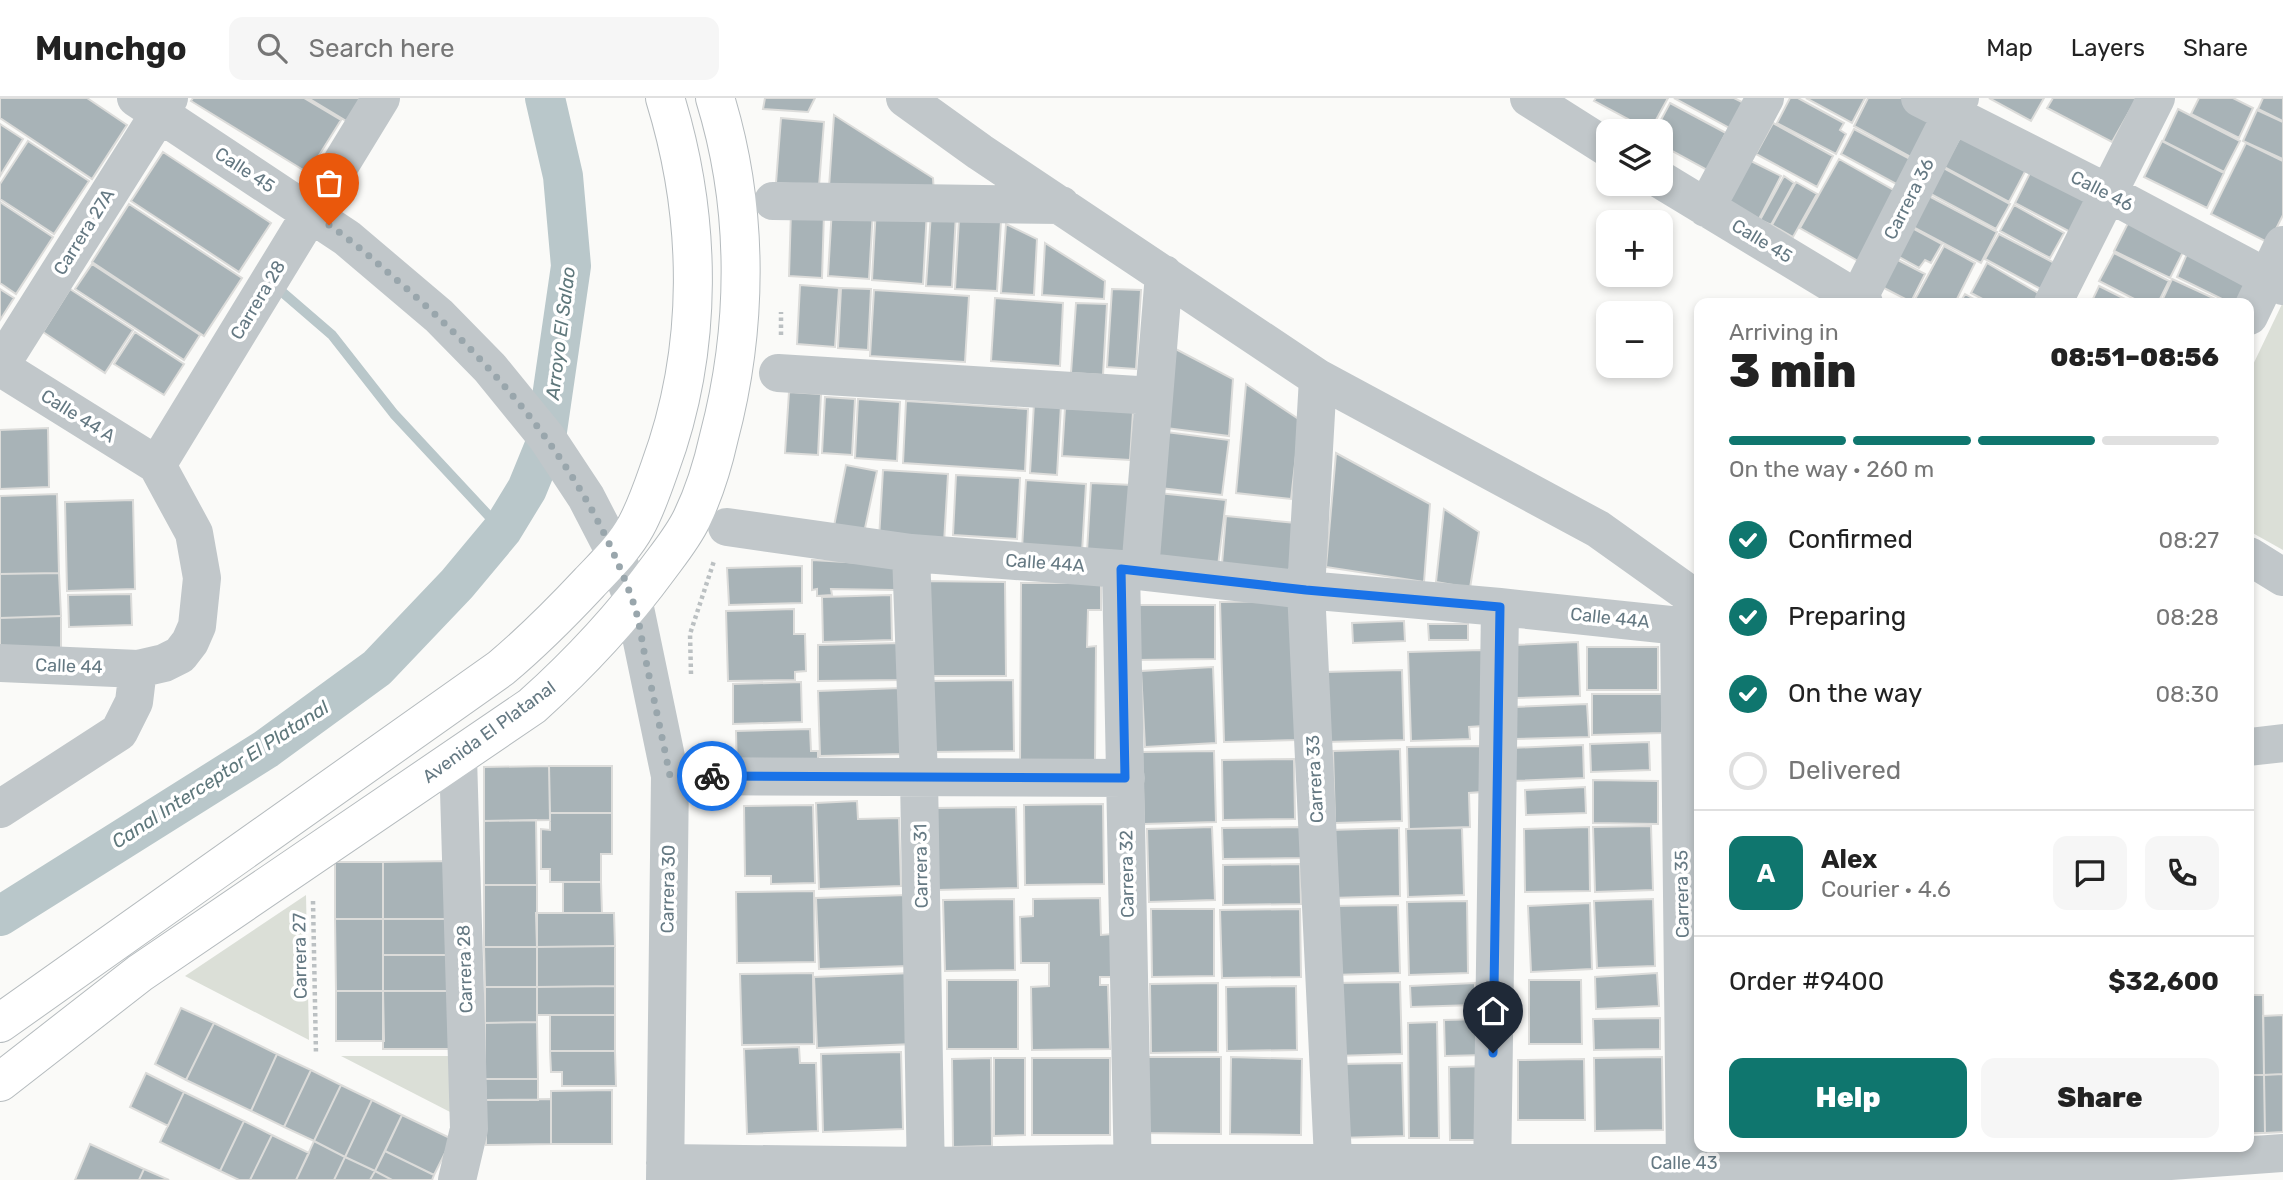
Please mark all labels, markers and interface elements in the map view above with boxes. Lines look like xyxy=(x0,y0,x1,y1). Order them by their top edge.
search box xyxy=(229,17,719,80)
text: Munchgo xyxy=(35,29,187,68)
icon: search xyxy=(253,29,291,67)
text: Search here xyxy=(309,33,455,64)
text: Map xyxy=(1986,34,2033,62)
text: Layers xyxy=(2071,34,2145,62)
text: Share xyxy=(2183,34,2248,62)
map controls xyxy=(1596,119,1673,378)
button: layers xyxy=(1596,119,1673,196)
street label: Calle 45 xyxy=(211,143,279,197)
pin xyxy=(299,153,359,225)
street label: Carrera 36 xyxy=(1879,155,1939,243)
icon: bag xyxy=(310,164,348,202)
street label: Calle 46 xyxy=(2067,166,2137,216)
street label: Carrera 27A xyxy=(49,185,119,279)
button: + xyxy=(1596,210,1673,287)
street label: Calle 45 xyxy=(1728,214,1796,268)
street label: Carrera 28 xyxy=(226,256,290,344)
water label: Arroyo El Salao xyxy=(541,265,580,402)
button: − xyxy=(1596,301,1673,378)
text: Arriving in xyxy=(1729,318,1839,346)
text: 08:51–08:56 xyxy=(2050,342,2219,373)
text: 3 min xyxy=(1729,344,1857,399)
street label: Calle 44 A xyxy=(37,385,119,447)
text: On the way · 260 m xyxy=(1729,455,1934,483)
icon: check xyxy=(1729,521,1767,559)
text: Confirmed xyxy=(1788,524,1913,555)
text: 08:27 xyxy=(2159,526,2219,554)
street label: Calle 44A xyxy=(1005,549,1085,577)
icon: check xyxy=(1729,598,1767,636)
text: Preparing xyxy=(1788,601,1906,632)
street label: Calle 44A xyxy=(1569,603,1651,633)
text: 08:28 xyxy=(2156,603,2219,631)
street label: Calle 44 xyxy=(35,654,103,678)
icon: check xyxy=(1729,675,1767,713)
street label: Avenida El Platanal xyxy=(418,676,560,788)
text: On the way xyxy=(1788,678,1922,709)
text: 08:30 xyxy=(2155,680,2219,708)
water label: Canal Interceptor El Platanal xyxy=(108,695,333,853)
street label: Carrera 33 xyxy=(1302,734,1328,824)
courier xyxy=(677,741,747,811)
text: Delivered xyxy=(1788,755,1901,786)
icon: bike xyxy=(693,757,731,795)
street label: Carrera 31 xyxy=(909,823,933,909)
street label: Carrera 32 xyxy=(1115,830,1139,918)
button: chat xyxy=(2053,836,2127,910)
button: phone xyxy=(2145,836,2219,910)
street label: Carrera 30 xyxy=(656,844,680,934)
text: Alex xyxy=(1821,844,1877,875)
street label: Carrera 35 xyxy=(1670,850,1694,938)
text: A xyxy=(1757,858,1775,889)
text: Courier · 4.6 xyxy=(1821,875,1951,903)
street label: Carrera 27 xyxy=(288,913,312,999)
street label: Carrera 28 xyxy=(452,924,478,1014)
text: Order #9400 xyxy=(1729,966,1884,997)
text: $32,600 xyxy=(2108,966,2219,997)
pin xyxy=(1463,981,1523,1053)
icon: home xyxy=(1474,992,1512,1030)
button: Help xyxy=(1729,1058,1967,1138)
button: Share xyxy=(1981,1058,2219,1138)
street label: Calle 43 xyxy=(1650,1152,1718,1174)

